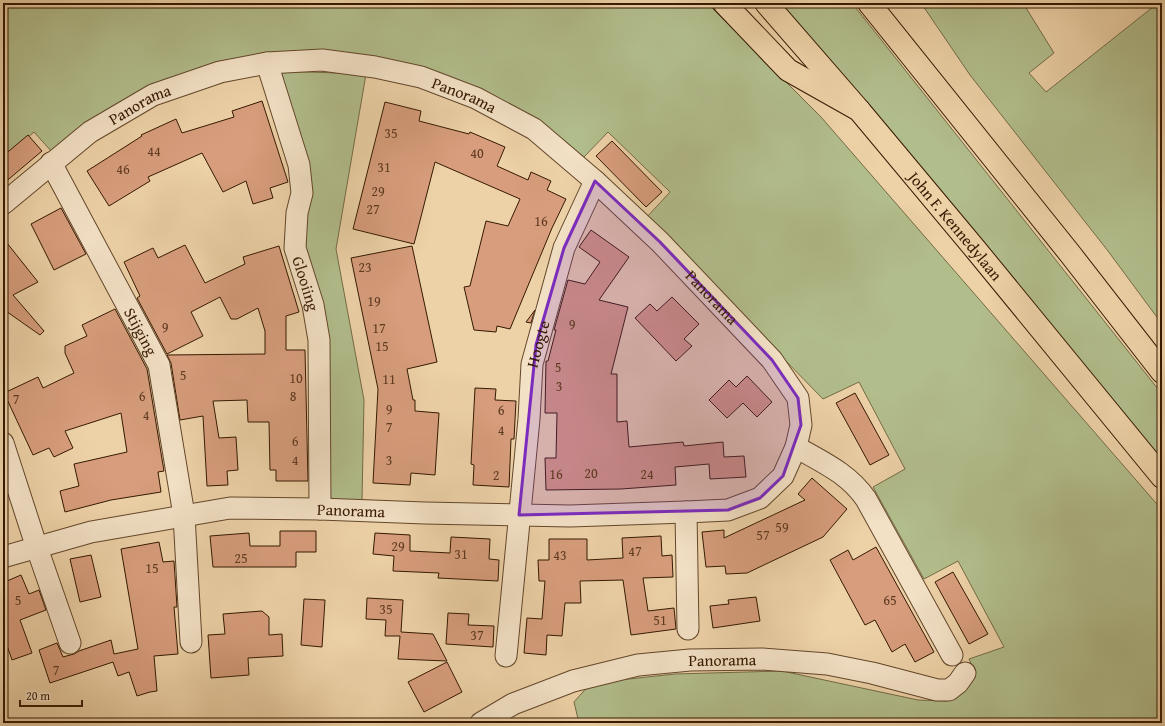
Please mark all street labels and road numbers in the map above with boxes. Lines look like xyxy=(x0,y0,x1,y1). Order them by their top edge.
street label: Panorama xyxy=(429,70,501,119)
street label: Panorama xyxy=(104,78,174,131)
street label: John F. Kennedylaan xyxy=(902,164,1008,286)
street label: Glooiing xyxy=(286,253,326,313)
street label: Panorama xyxy=(680,264,745,330)
street label: Stijging xyxy=(118,303,164,360)
street label: Hoogte xyxy=(520,318,555,370)
street label: Panorama xyxy=(317,497,386,523)
street label: Panorama xyxy=(688,647,757,672)

